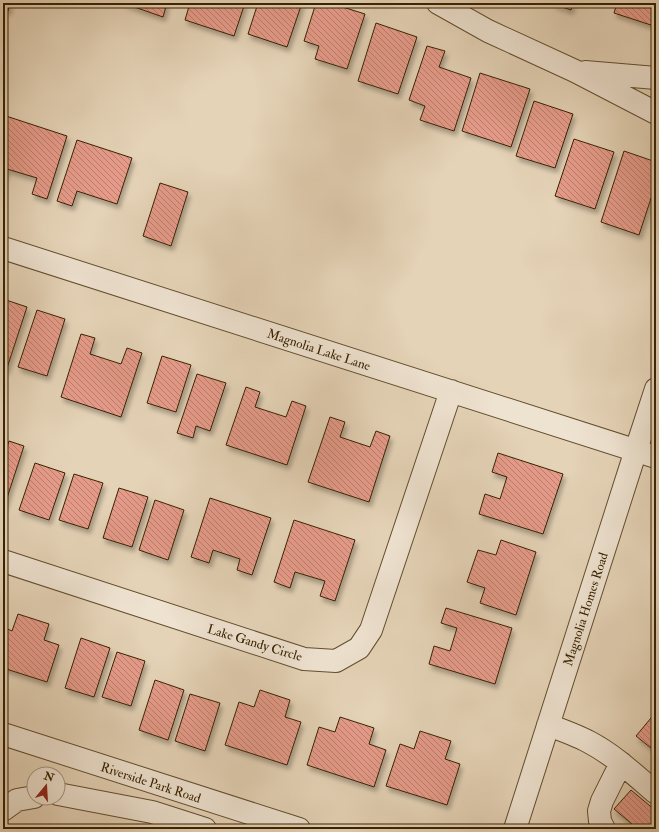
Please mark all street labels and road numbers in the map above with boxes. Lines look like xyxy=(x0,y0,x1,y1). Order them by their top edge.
street label: Magnolia Lake Lane xyxy=(265,326,373,374)
street label: Magnolia Homes Road xyxy=(560,550,612,668)
street label: Lake Gandy Circle xyxy=(205,621,305,666)
street label: Riverside Park Road xyxy=(99,759,203,807)

